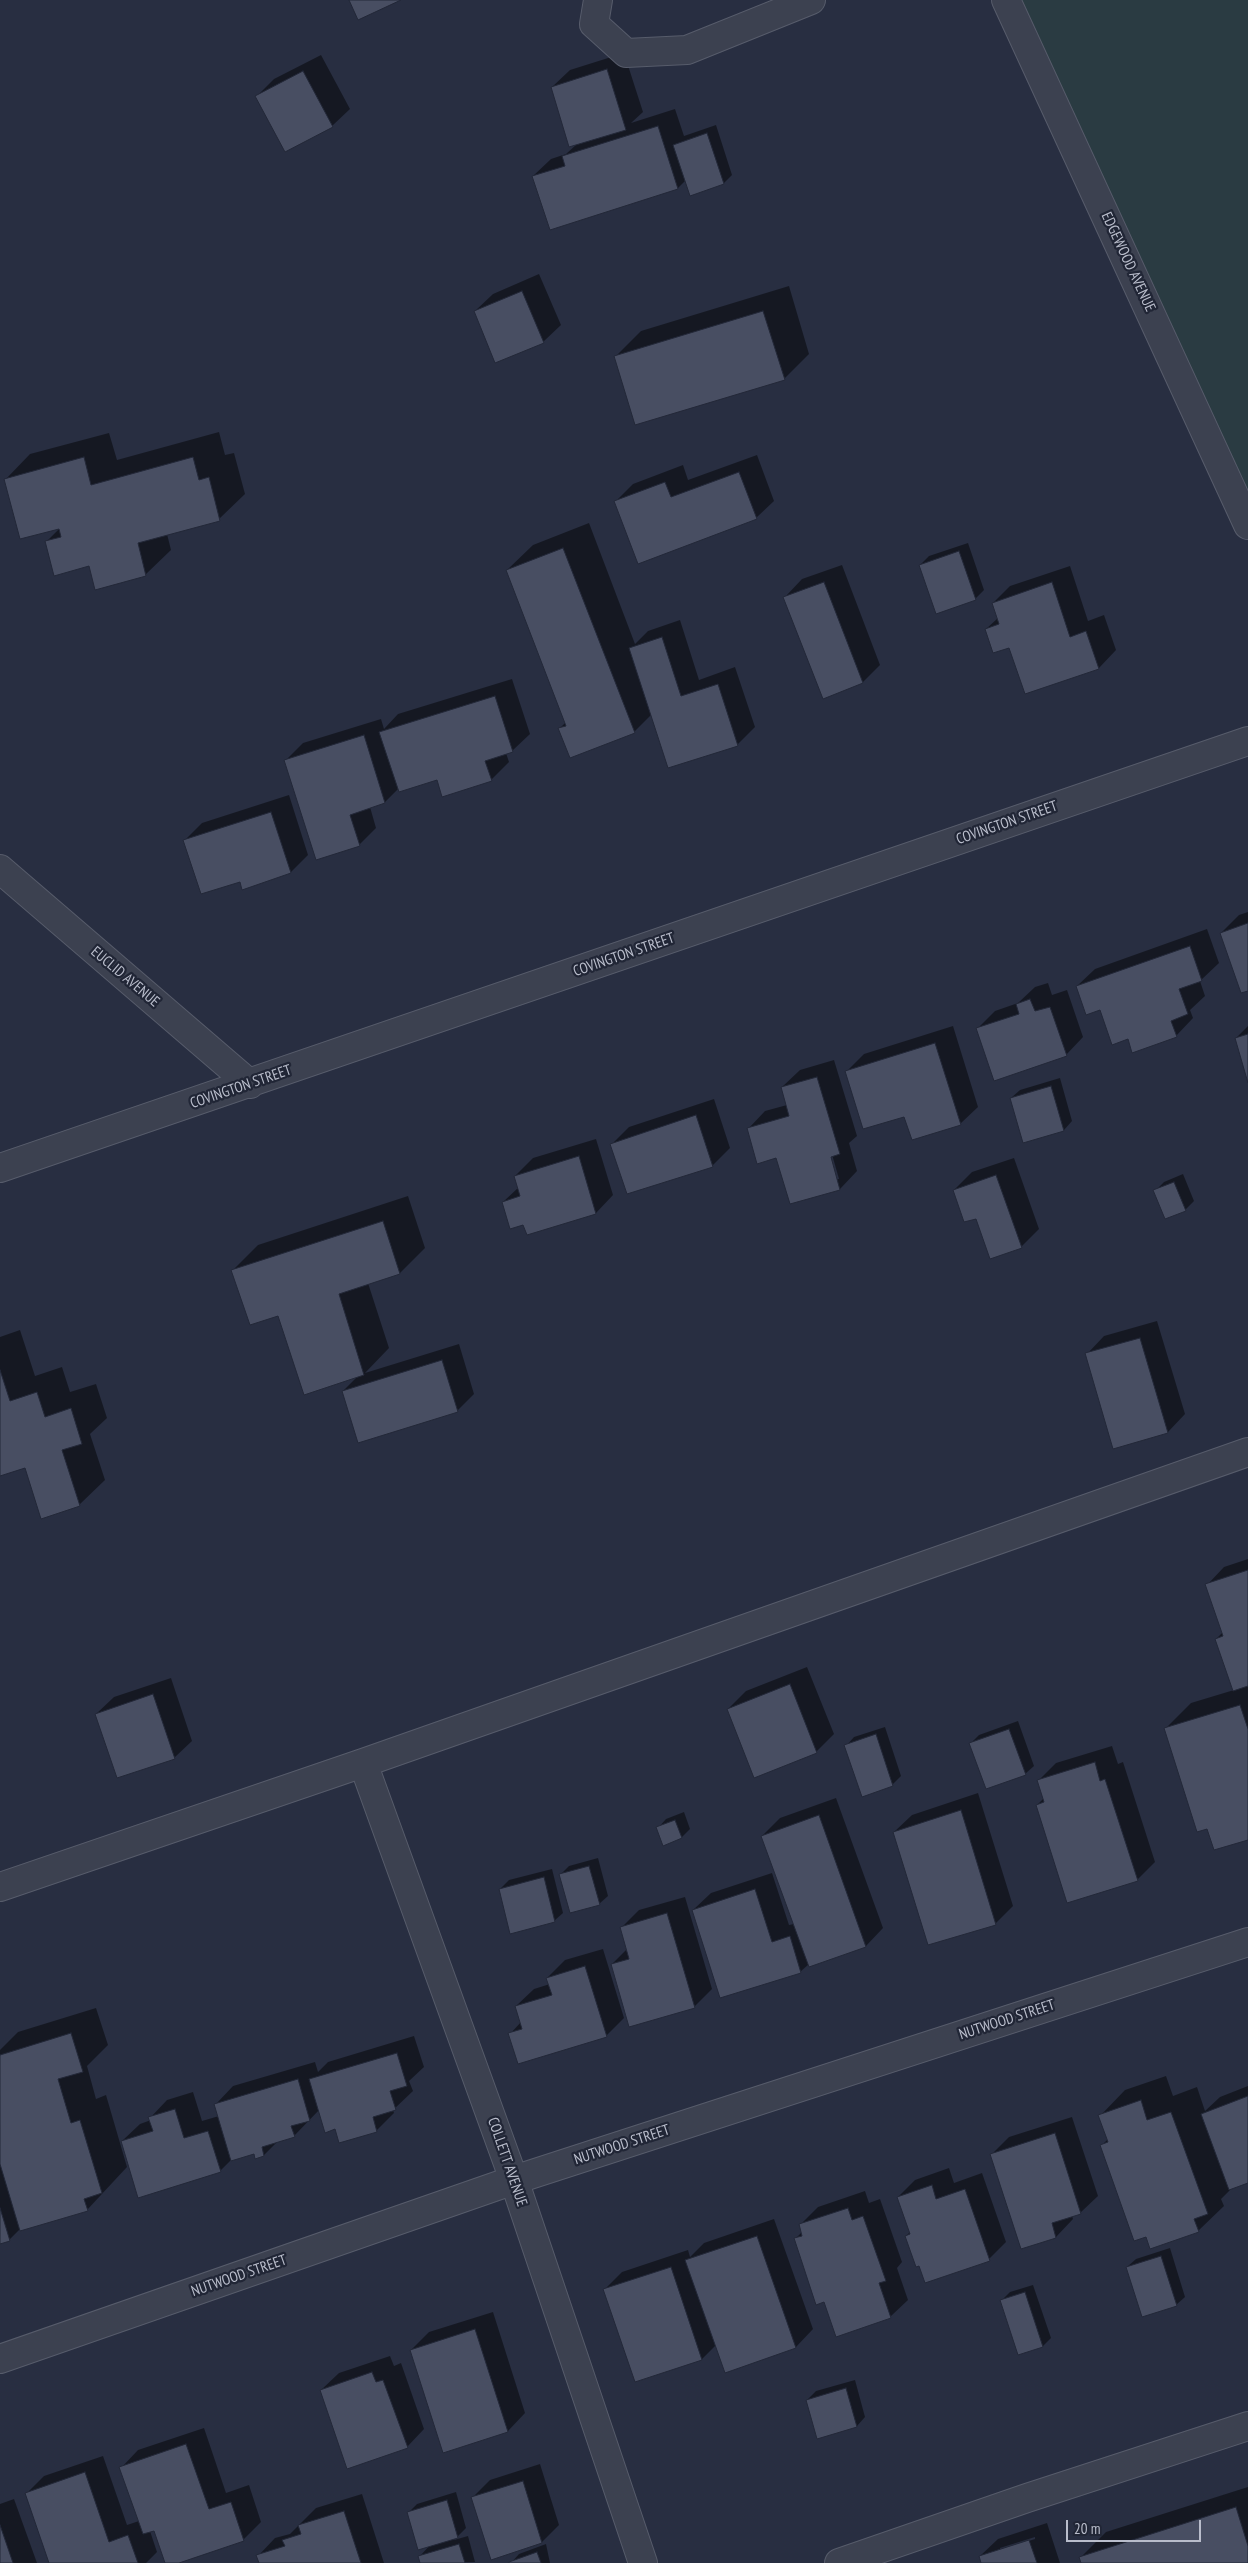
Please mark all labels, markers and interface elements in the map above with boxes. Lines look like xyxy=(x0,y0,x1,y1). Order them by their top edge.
street label: EDGEWOOD AVENUE xyxy=(1097,209,1159,315)
street label: COVINGTON STREET xyxy=(954,797,1060,849)
street label: COVINGTON STREET xyxy=(571,929,677,981)
street label: EUCLID AVENUE xyxy=(87,943,163,1011)
street label: COVINGTON STREET xyxy=(188,1061,294,1113)
street label: NUTWOOD STREET xyxy=(957,1996,1057,2044)
street label: COLLETT AVENUE xyxy=(483,2115,531,2209)
street label: NUTWOOD STREET xyxy=(572,2121,672,2169)
street label: NUTWOOD STREET xyxy=(189,2251,289,2301)
scale bar xyxy=(1068,2510,1203,2542)
text: 20 m xyxy=(1074,2519,1100,2538)

